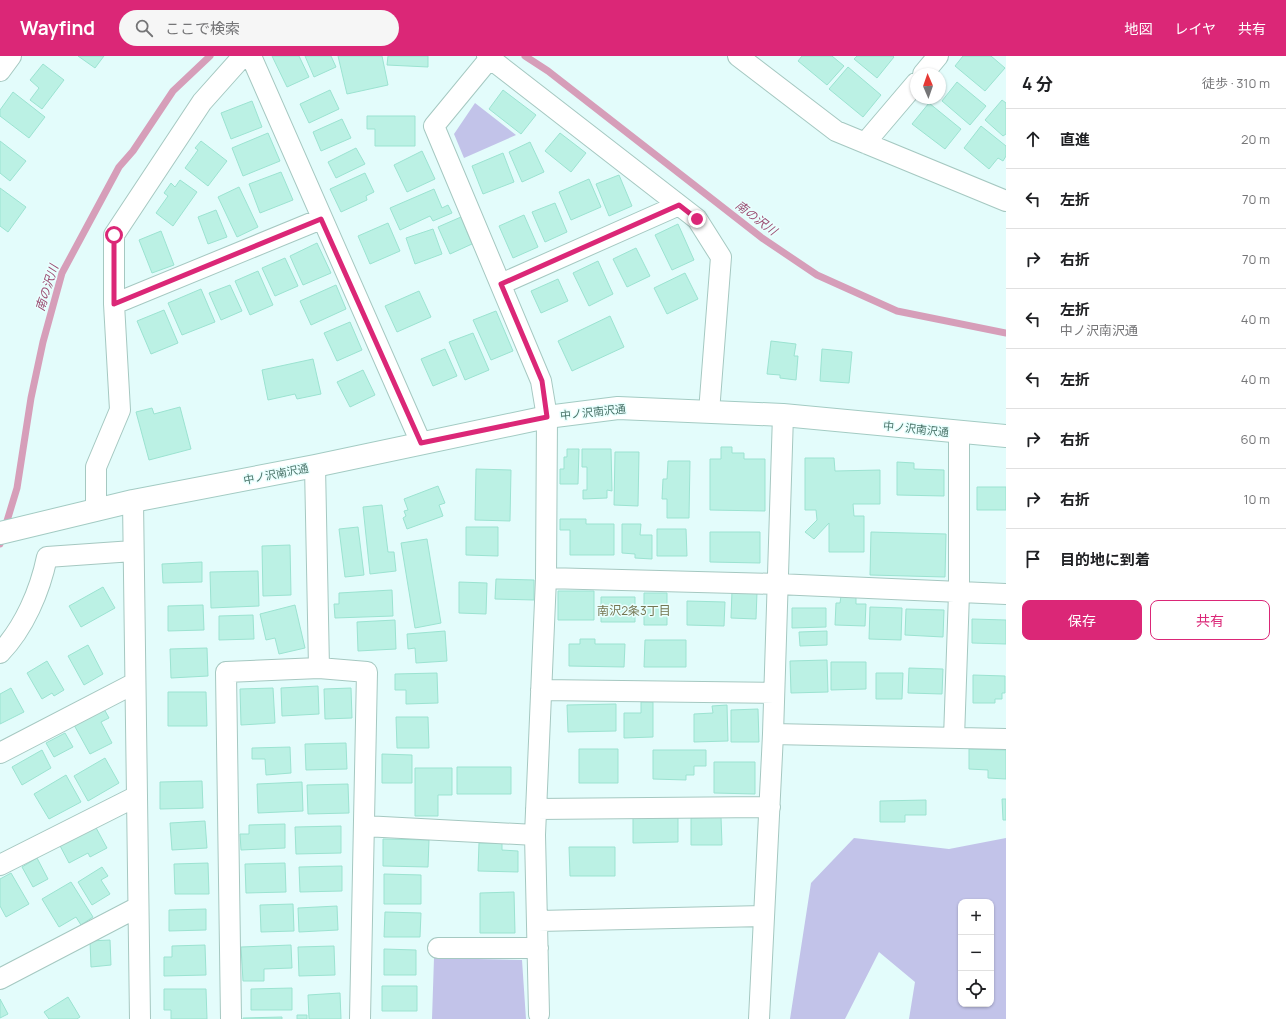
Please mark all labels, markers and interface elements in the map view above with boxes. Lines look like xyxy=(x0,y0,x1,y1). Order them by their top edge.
search box xyxy=(119,10,399,46)
text: Wayfind xyxy=(20,15,95,41)
icon: search xyxy=(133,17,155,39)
text: ここで検索 xyxy=(165,18,240,39)
text: 地図 xyxy=(1124,19,1152,38)
text: レイヤ xyxy=(1174,19,1216,38)
text: 共有 xyxy=(1238,19,1266,38)
north arrow xyxy=(910,68,946,104)
text: 4 分 xyxy=(1022,72,1053,95)
text: 徒歩 · 310 m xyxy=(1202,74,1270,92)
icon: ahead xyxy=(1022,128,1044,150)
text: 直進 xyxy=(1060,129,1090,150)
text: 20 m xyxy=(1241,130,1270,148)
icon: left xyxy=(1022,188,1044,210)
text: 左折 xyxy=(1060,189,1090,210)
text: 70 m xyxy=(1242,190,1270,208)
water label: 南の沢川 xyxy=(732,196,782,240)
route end xyxy=(688,210,706,228)
route start xyxy=(105,226,123,244)
icon: right xyxy=(1022,248,1044,270)
text: 右折 xyxy=(1060,249,1090,270)
text: 70 m xyxy=(1242,250,1270,268)
water label: 南の沢川 xyxy=(31,260,63,313)
text: 左折 xyxy=(1060,299,1090,320)
icon: left xyxy=(1022,308,1044,330)
text: 40 m xyxy=(1241,310,1270,328)
text: 中ノ沢南沢通 xyxy=(1060,321,1138,339)
icon: left xyxy=(1022,368,1044,390)
text: 左折 xyxy=(1060,369,1090,390)
text: 40 m xyxy=(1241,370,1270,388)
street label: 中ノ沢南沢通 xyxy=(559,401,627,422)
street label: 中ノ沢南沢通 xyxy=(882,418,950,439)
icon: right xyxy=(1022,428,1044,450)
text: 右折 xyxy=(1060,429,1090,450)
text: 60 m xyxy=(1240,430,1270,448)
street label: 中ノ沢南沢通 xyxy=(242,460,310,487)
icon: right xyxy=(1022,488,1044,510)
text: 右折 xyxy=(1060,489,1090,510)
text: 10 m xyxy=(1243,490,1270,508)
icon: arrive xyxy=(1022,548,1044,570)
text: 目的地に到着 xyxy=(1060,549,1150,570)
button: 保存 xyxy=(1022,600,1142,640)
button: 共有 xyxy=(1150,600,1270,640)
district label: 南沢2条3丁目 xyxy=(597,602,671,619)
map controls xyxy=(958,899,994,1007)
button: + xyxy=(958,899,994,935)
button: − xyxy=(958,935,994,971)
button: locate xyxy=(958,971,994,1007)

